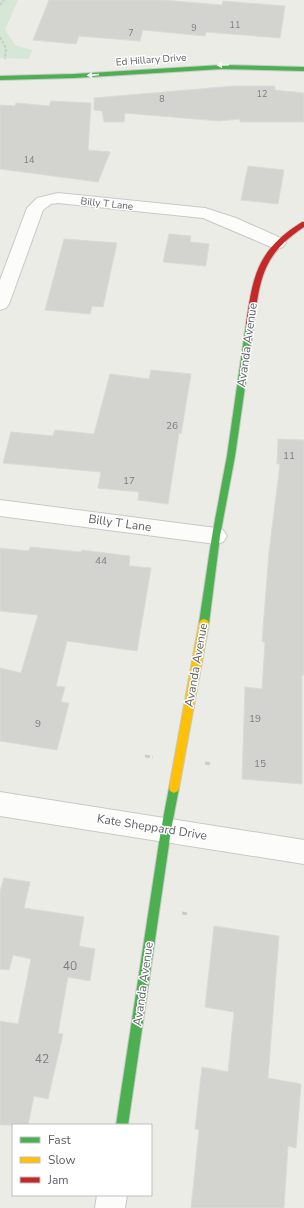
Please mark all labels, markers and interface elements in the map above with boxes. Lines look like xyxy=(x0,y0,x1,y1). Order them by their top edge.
house number: 11 xyxy=(230,19,240,31)
house number: 9 xyxy=(191,22,197,34)
house number: 7 xyxy=(128,27,134,39)
street label: Ed Hillary Drive xyxy=(115,51,187,69)
one-way arrow xyxy=(217,62,229,69)
one-way arrow xyxy=(87,71,100,78)
house number: 12 xyxy=(257,88,267,100)
house number: 8 xyxy=(159,93,165,105)
house number: 14 xyxy=(24,154,35,166)
street label: Billy T Lane xyxy=(80,194,134,214)
street label: Avanda Avenue xyxy=(233,302,261,388)
house number: 26 xyxy=(166,419,178,433)
house number: 11 xyxy=(283,449,295,463)
house number: 17 xyxy=(123,474,135,488)
street label: Billy T Lane xyxy=(87,511,153,535)
house number: 44 xyxy=(95,554,107,568)
street label: Avanda Avenue xyxy=(181,622,211,708)
house number: 19 xyxy=(249,712,261,726)
house number: 9 xyxy=(35,717,41,731)
house number: 15 xyxy=(254,757,266,771)
street label: Kate Sheppard Drive xyxy=(96,810,208,844)
street label: Avanda Avenue xyxy=(129,941,157,1027)
house number: 40 xyxy=(63,958,77,974)
house number: 42 xyxy=(35,1051,49,1067)
legend xyxy=(12,1124,152,1196)
text: Fast xyxy=(48,1132,71,1148)
text: Slow xyxy=(48,1152,76,1168)
text: Jam xyxy=(47,1172,69,1188)

